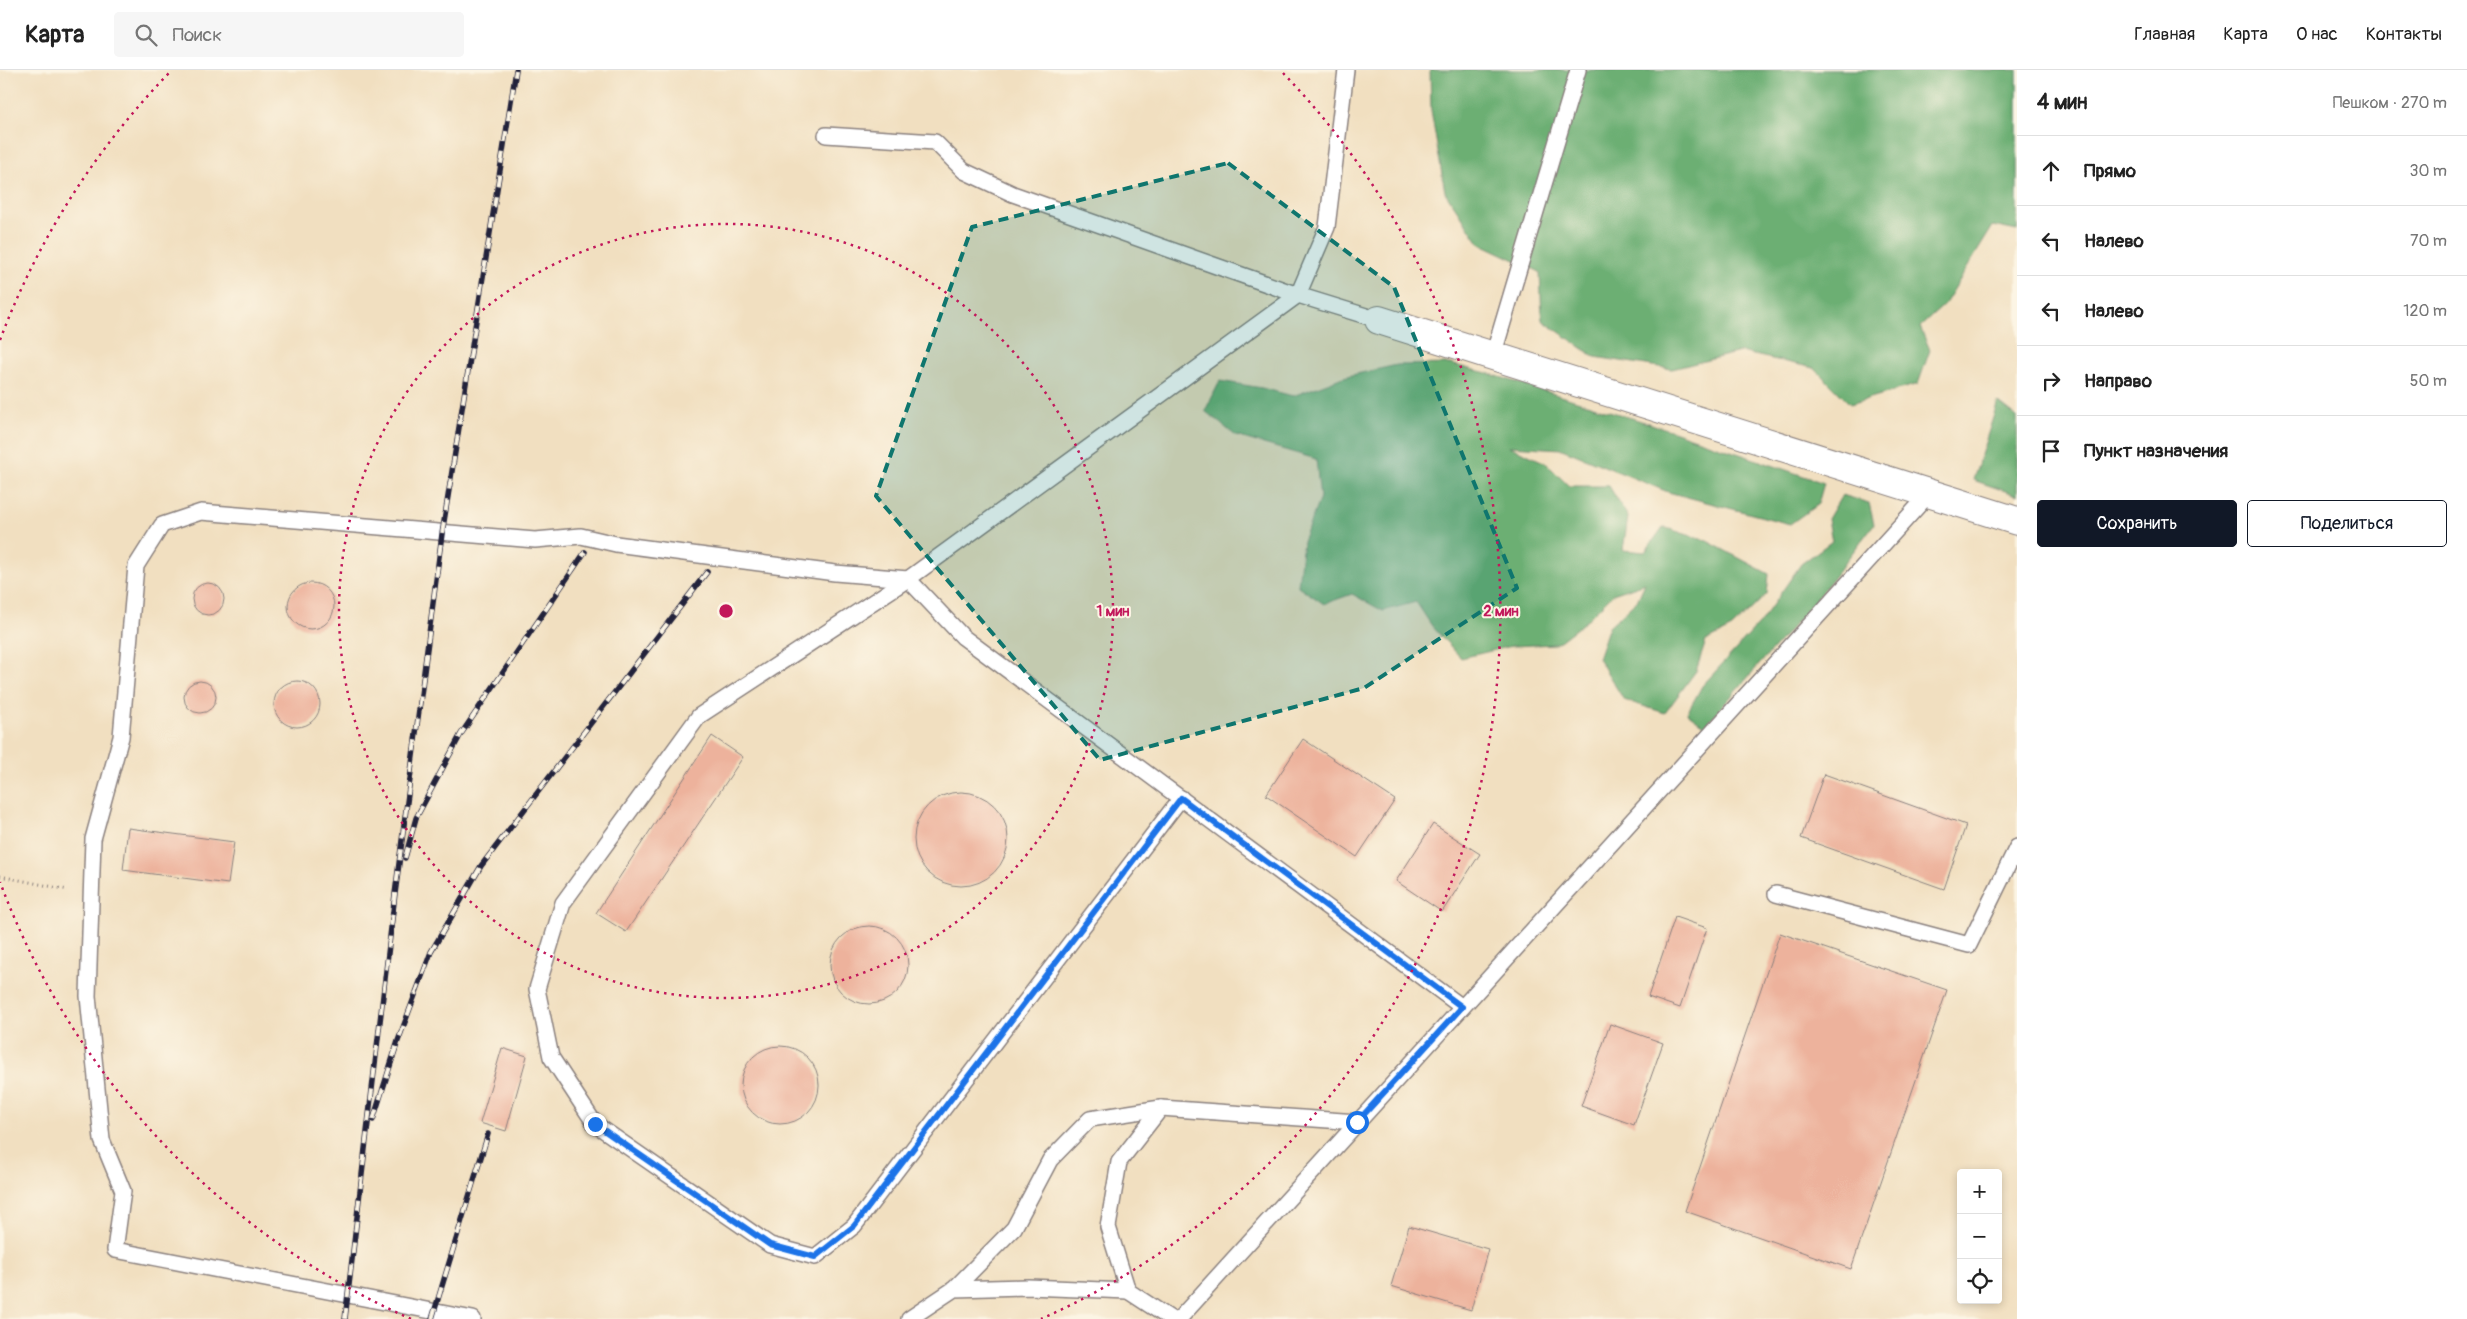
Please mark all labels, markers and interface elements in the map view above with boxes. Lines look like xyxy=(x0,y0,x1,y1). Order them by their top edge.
search box xyxy=(114,12,464,57)
text: Карта xyxy=(25,20,84,49)
icon: search xyxy=(132,21,160,49)
text: Поиск xyxy=(172,23,222,47)
text: Главная xyxy=(2134,23,2195,46)
text: Карта xyxy=(2223,23,2268,46)
text: О нас xyxy=(2296,23,2338,46)
text: Контакты xyxy=(2366,23,2442,46)
text: 4 мин xyxy=(2037,89,2087,116)
text: Пешком · 270 m xyxy=(2333,93,2447,113)
icon: ahead xyxy=(2037,157,2065,185)
text: Прямо xyxy=(2084,159,2136,183)
text: 30 m xyxy=(2409,161,2447,181)
icon: left xyxy=(2037,227,2065,255)
text: Налево xyxy=(2084,229,2144,253)
text: 70 m xyxy=(2410,231,2447,251)
icon: left xyxy=(2037,297,2065,325)
text: Налево xyxy=(2084,299,2144,323)
text: 120 m xyxy=(2403,301,2447,321)
icon: right xyxy=(2037,367,2065,395)
text: Направо xyxy=(2084,369,2152,393)
text: 50 m xyxy=(2410,371,2447,391)
icon: arrive xyxy=(2037,437,2065,465)
text: Пункт назначения xyxy=(2084,439,2228,463)
button: Сохранить xyxy=(2037,500,2237,547)
button: Поделиться xyxy=(2247,500,2447,547)
centre of rings xyxy=(717,602,735,620)
text: 1 мин xyxy=(1096,602,1130,621)
text: 2 мин xyxy=(1483,602,1519,621)
route start xyxy=(1346,1111,1369,1134)
route end xyxy=(584,1113,607,1136)
map controls xyxy=(1957,1169,2002,1304)
button: + xyxy=(1957,1169,2002,1214)
button: − xyxy=(1957,1214,2002,1259)
button: locate xyxy=(1957,1259,2002,1304)

